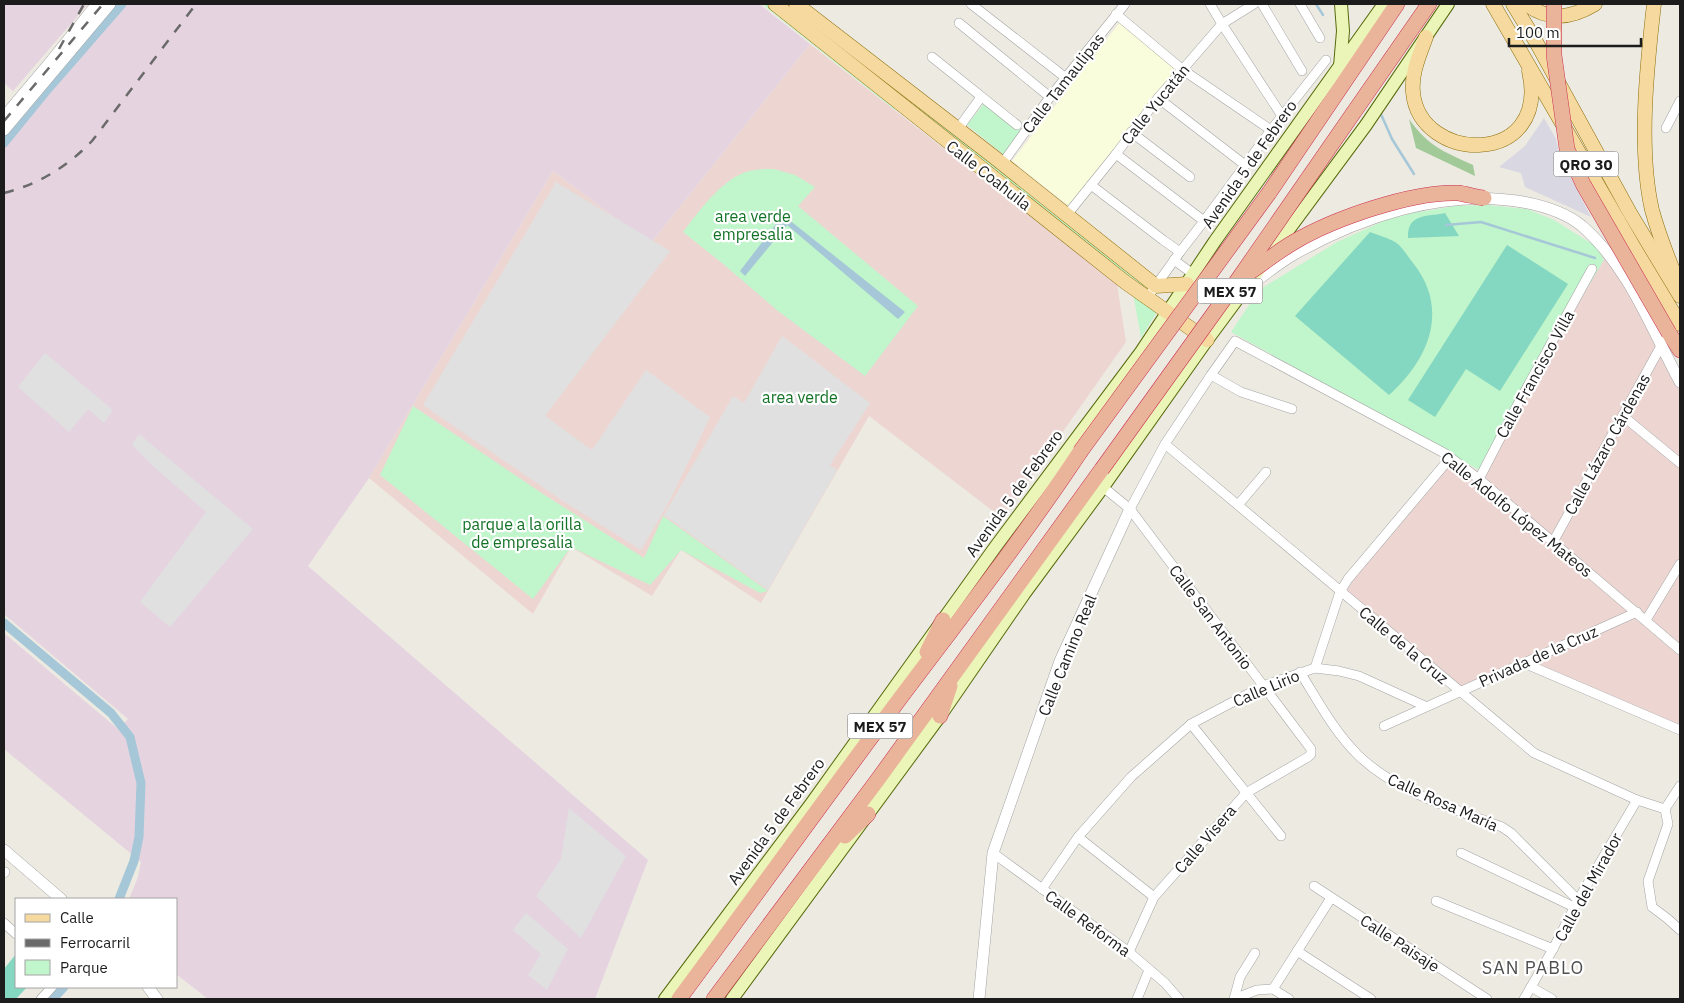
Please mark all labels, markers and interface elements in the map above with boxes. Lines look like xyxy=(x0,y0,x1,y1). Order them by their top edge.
scale bar xyxy=(1509,15,1642,47)
text: 100 m xyxy=(1516,23,1560,42)
street label: Calle Tamaulipas xyxy=(1018,29,1108,137)
street label: Calle Yucatán xyxy=(1117,60,1193,148)
street label: Avenida 5 de Febrero xyxy=(1197,96,1301,232)
street label: Calle Coahuila xyxy=(943,136,1036,215)
road number: QRO 30 xyxy=(1554,152,1618,176)
park label: area verde empresalia xyxy=(713,206,793,244)
road number: MEX 57 xyxy=(1198,278,1262,304)
street label: Calle Francisco Villa xyxy=(1492,306,1579,441)
street label: Calle Lázaro Cárdenas xyxy=(1560,370,1654,518)
park label: area verde xyxy=(762,387,838,407)
street label: Avenida 5 de Febrero xyxy=(961,425,1067,560)
street label: Calle Adolfo López Mateos xyxy=(1437,447,1597,581)
park label: parque a la orilla de empresalia xyxy=(462,514,582,552)
street label: Calle San Antonio xyxy=(1165,561,1257,673)
street label: Calle Camino Real xyxy=(1033,591,1101,719)
street label: Calle de la Cruz xyxy=(1355,602,1453,688)
street label: Privada de la Cruz xyxy=(1475,621,1601,691)
street label: Calle Lirio xyxy=(1230,665,1302,711)
road number: MEX 57 xyxy=(848,714,912,738)
street label: Avenida 5 de Febrero xyxy=(723,753,829,888)
street label: Calle Rosa María xyxy=(1385,769,1502,835)
street label: Calle Visera xyxy=(1170,800,1241,877)
street label: Calle del Mirador xyxy=(1550,829,1626,945)
street label: Calle Reforma xyxy=(1041,885,1135,961)
legend xyxy=(15,898,178,988)
text: Calle xyxy=(60,908,94,927)
street label: Calle Paisaje xyxy=(1356,910,1444,976)
text: Ferrocarril xyxy=(60,933,130,952)
district label: SAN PABLO xyxy=(1482,956,1584,979)
text: Parque xyxy=(60,958,108,977)

